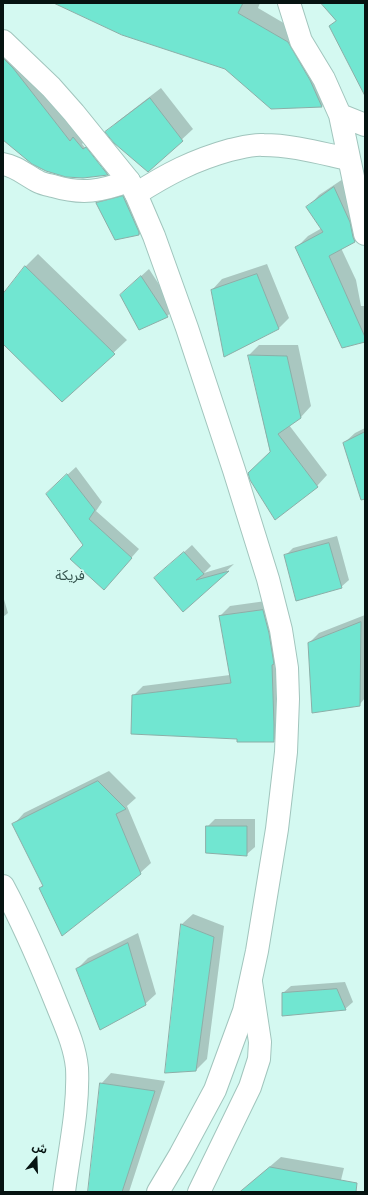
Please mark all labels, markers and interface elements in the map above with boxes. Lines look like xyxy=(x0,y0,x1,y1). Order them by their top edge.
district label: فريكة xyxy=(55,568,85,584)
text: ش xyxy=(30,1138,50,1157)
north arrow xyxy=(16,1139,56,1179)

